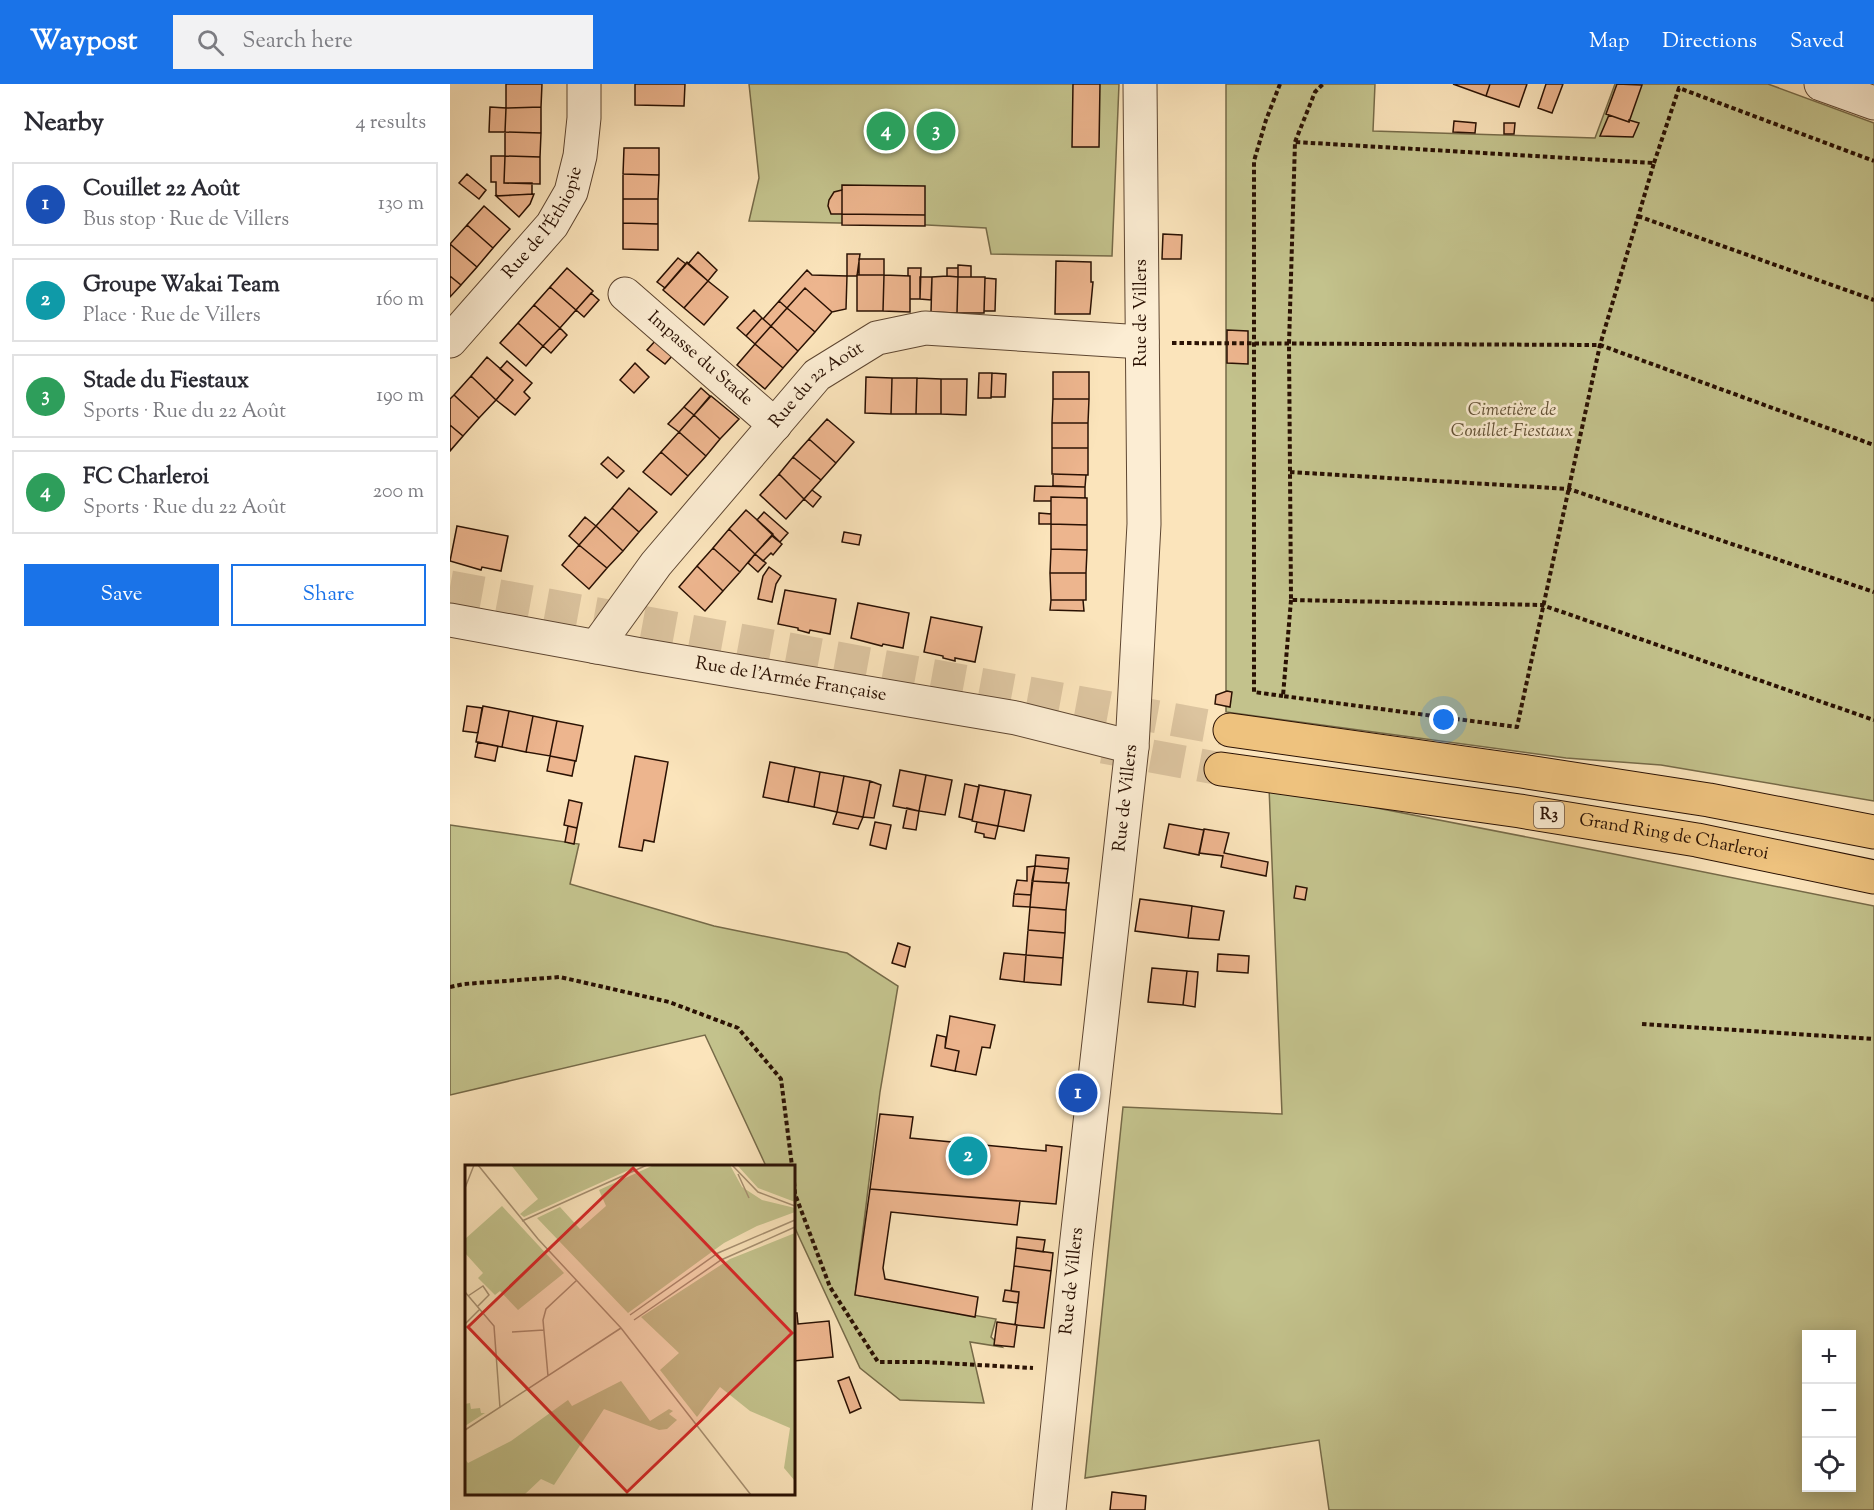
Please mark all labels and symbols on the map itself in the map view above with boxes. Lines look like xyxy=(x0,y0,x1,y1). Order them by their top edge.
pin: 4 xyxy=(866,108,906,154)
pin: 3 xyxy=(916,108,956,154)
street label: Rue de l'Éthiopie xyxy=(497,164,590,285)
street label: Rue de Villers xyxy=(1129,259,1155,367)
street label: Impasse du Stade xyxy=(641,306,758,413)
street label: Rue du 22 Août xyxy=(764,336,869,434)
park label: Cimetière de Couillet-Fiestaux xyxy=(1451,398,1574,445)
street label: Rue de l'Armée Française xyxy=(693,651,888,709)
your location xyxy=(1429,705,1458,734)
street label: Rue de Villers xyxy=(1107,743,1145,853)
road number: R3 xyxy=(1534,802,1564,828)
street label: Grand Ring de Charleroi xyxy=(1577,808,1771,868)
pin: 1 xyxy=(1058,1070,1098,1116)
pin: 2 xyxy=(948,1134,988,1178)
inset map xyxy=(465,1165,795,1495)
street label: Rue de Villers xyxy=(1054,1226,1091,1336)

